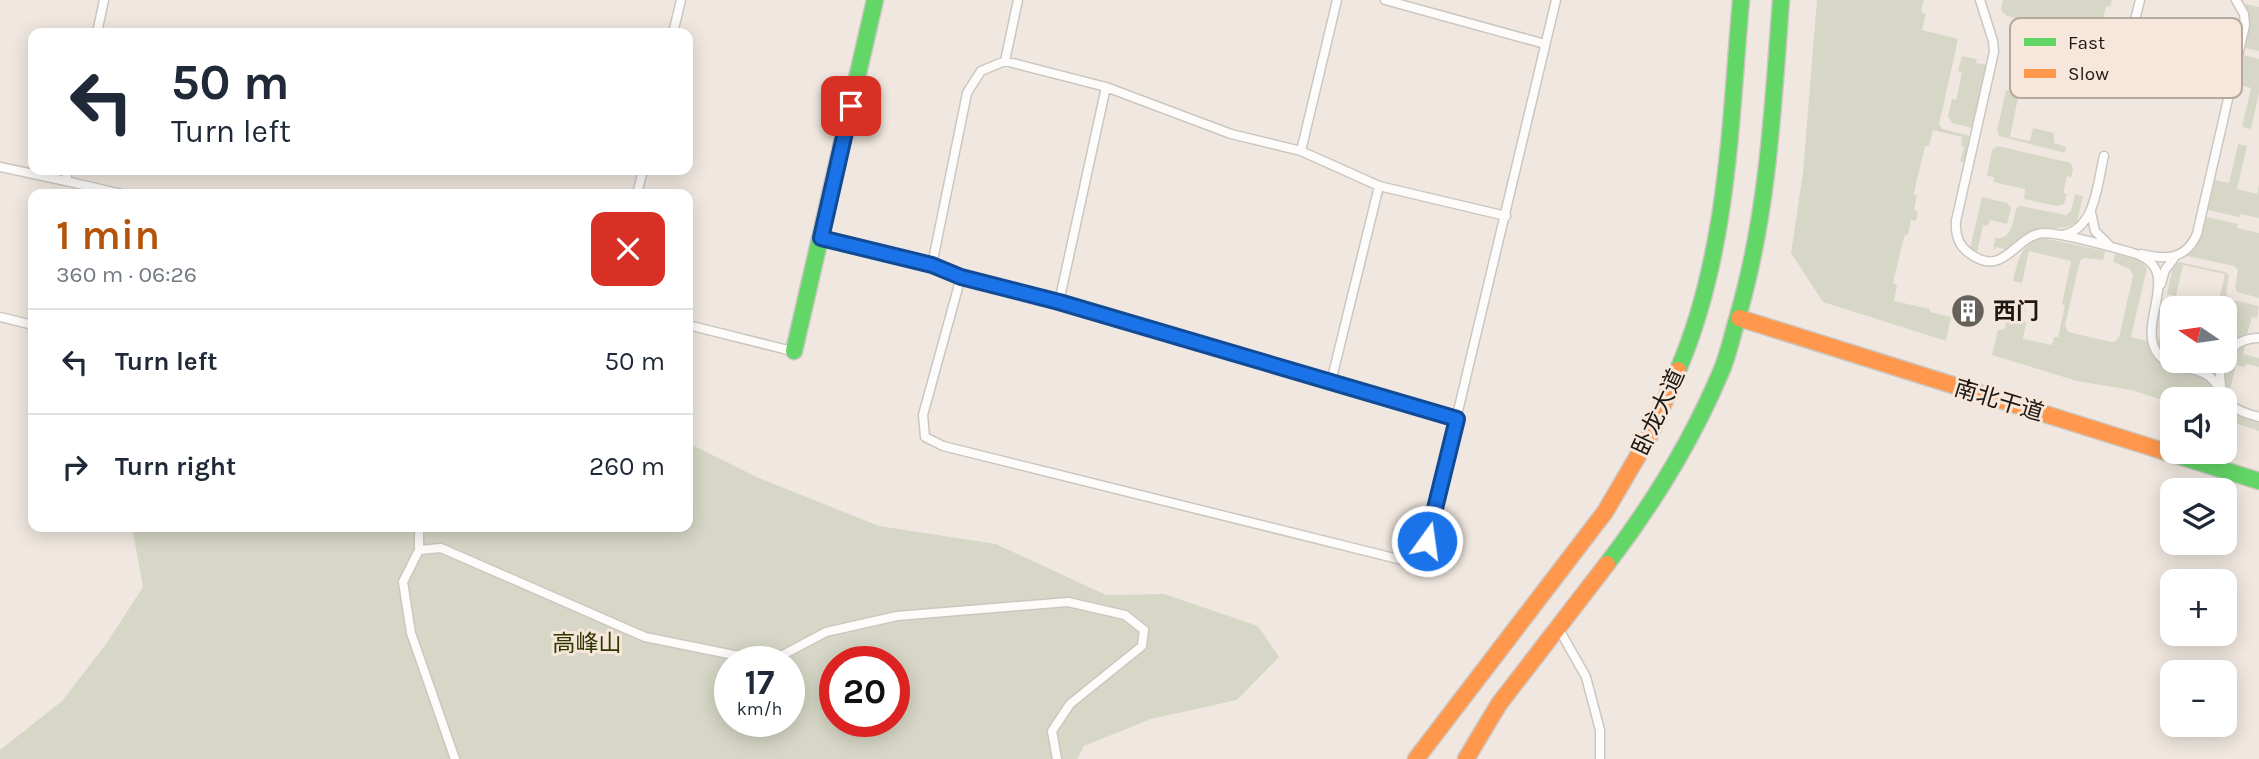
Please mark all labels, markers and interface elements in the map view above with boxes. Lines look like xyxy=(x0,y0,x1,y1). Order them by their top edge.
legend xyxy=(2010,18,2242,98)
text: Fast xyxy=(2068,32,2105,54)
text: 50 m xyxy=(171,54,289,111)
icon: left xyxy=(56,56,147,147)
text: Slow xyxy=(2068,63,2109,85)
pin xyxy=(821,76,881,136)
icon: arrive xyxy=(832,87,870,125)
text: Turn left xyxy=(171,113,291,150)
text: 1 min xyxy=(56,210,160,260)
button: close xyxy=(591,212,665,286)
text: 360 m · 06:26 xyxy=(56,261,197,288)
building icon: 西门 xyxy=(1949,292,1987,330)
north arrow xyxy=(2160,296,2236,373)
map controls xyxy=(2160,296,2237,737)
place label: 西门 xyxy=(1993,298,2039,325)
icon: left xyxy=(56,343,94,381)
text: Turn left xyxy=(115,346,217,377)
text: 50 m xyxy=(604,346,665,377)
street label: 卧龙大道 xyxy=(1627,365,1690,460)
street label: 南北干道 xyxy=(1951,374,2047,427)
button: sound xyxy=(2160,387,2237,464)
icon: right xyxy=(56,448,94,486)
text: Turn right xyxy=(115,451,236,482)
text: 260 m xyxy=(589,451,665,482)
button: layers xyxy=(2160,478,2237,555)
position arrow xyxy=(1390,504,1464,578)
button: + xyxy=(2160,569,2237,646)
park label: 高峰山 xyxy=(553,630,622,657)
speed limit sign: 20 xyxy=(819,646,910,737)
button: − xyxy=(2160,660,2237,737)
text: 17 xyxy=(745,662,774,703)
text: km/h xyxy=(737,698,782,720)

